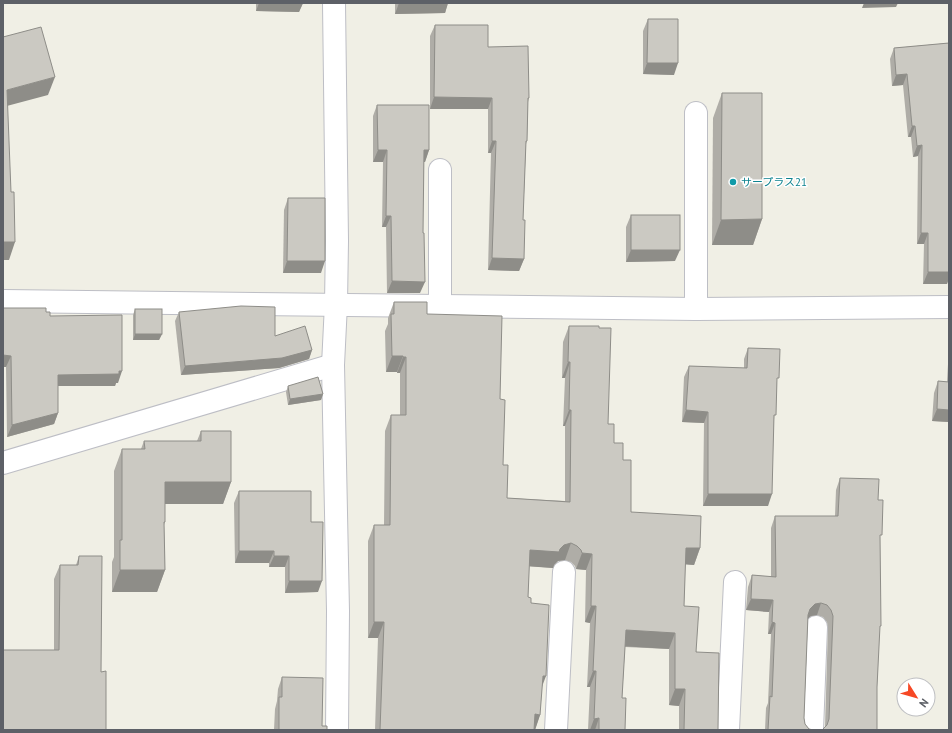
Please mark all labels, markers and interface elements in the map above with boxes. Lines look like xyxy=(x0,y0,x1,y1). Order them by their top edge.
place label: サープラス21 xyxy=(741,175,807,189)
marker: サープラス21 xyxy=(728,177,738,187)
north arrow xyxy=(896,677,936,717)
text: N xyxy=(916,696,932,710)

